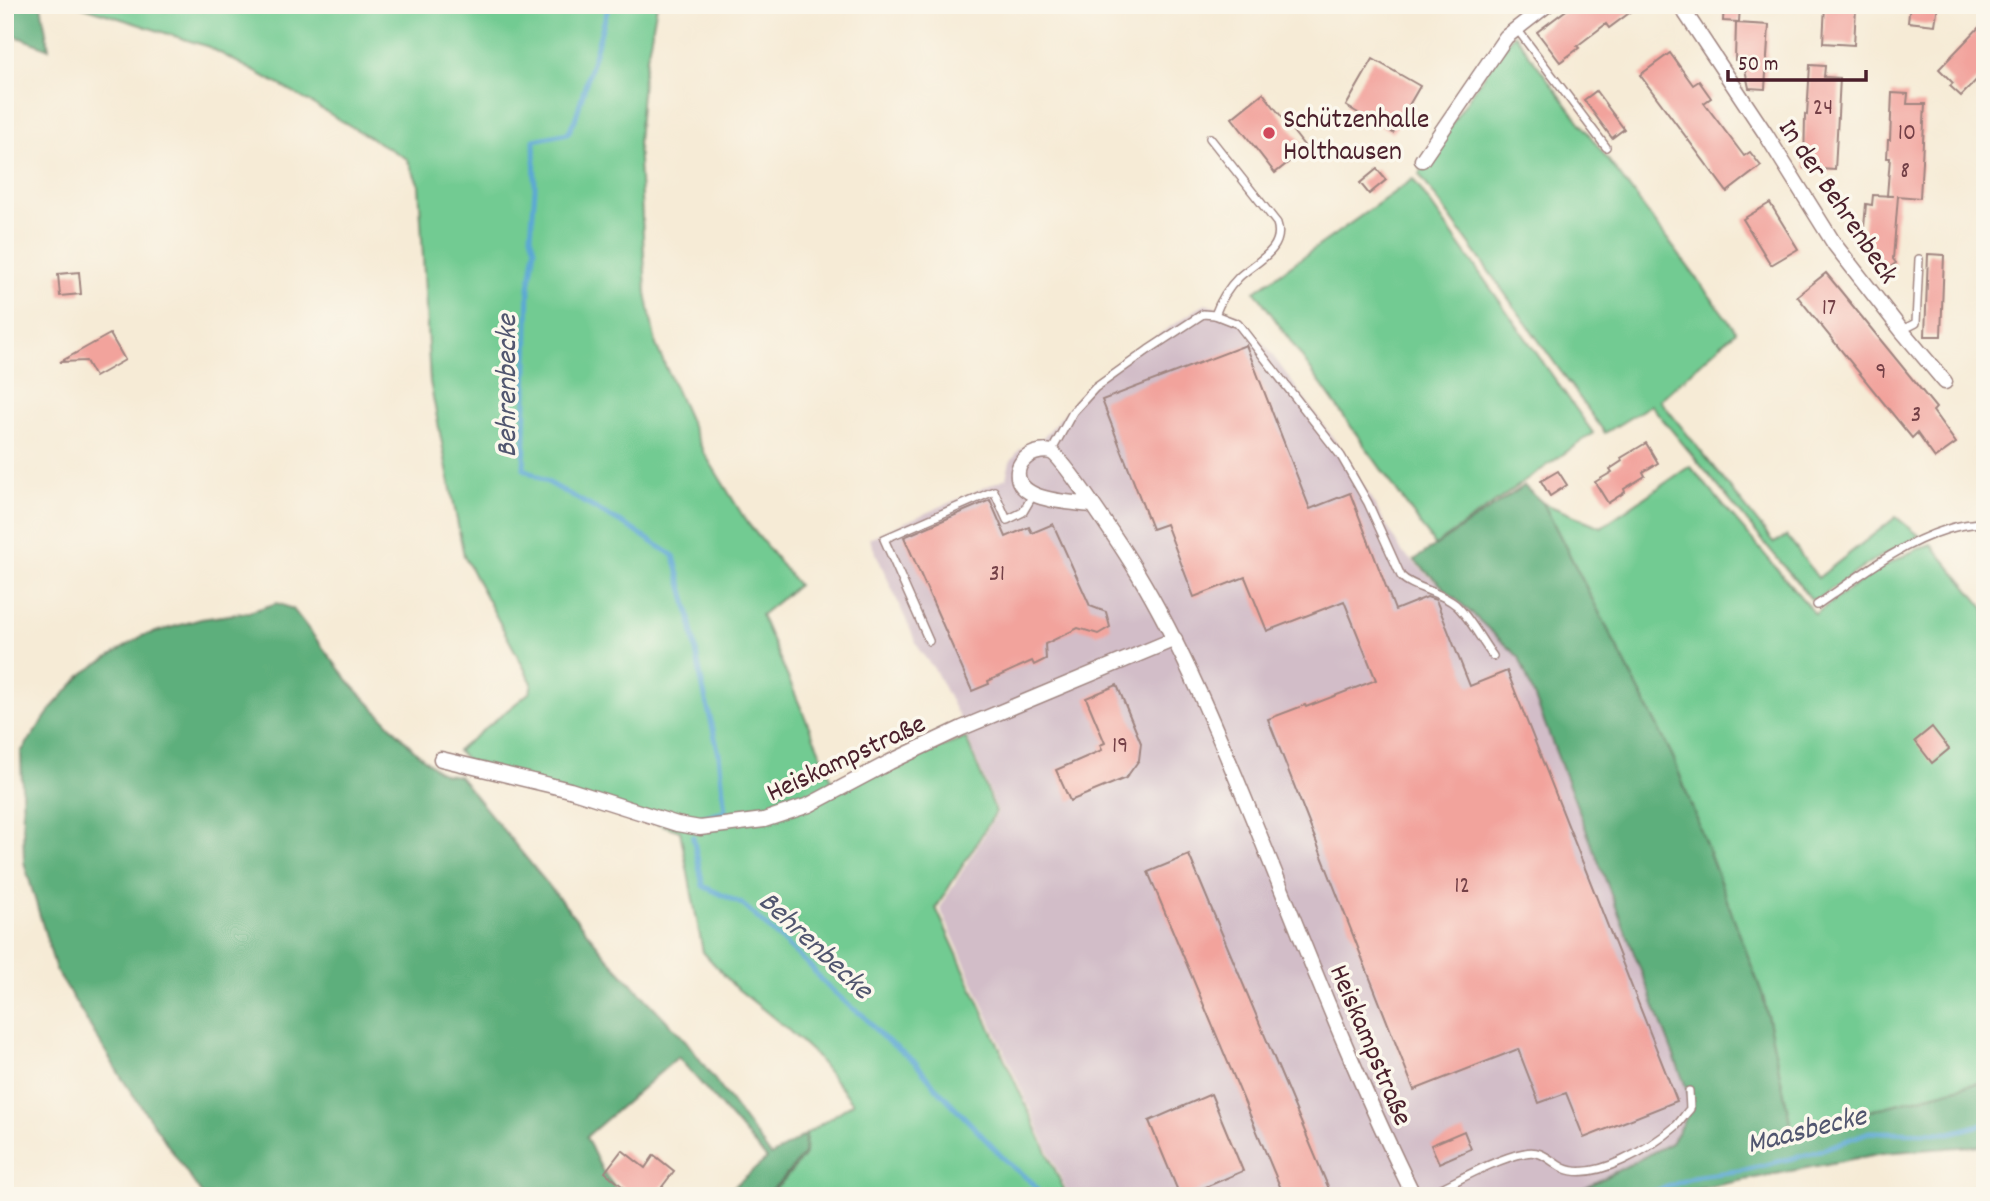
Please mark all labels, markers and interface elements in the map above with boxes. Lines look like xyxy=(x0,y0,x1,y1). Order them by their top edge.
scale bar xyxy=(1728,38,1866,82)
text: 50 m xyxy=(1738,51,1778,81)
house number: 24 xyxy=(1813,92,1833,126)
place label: Schützenhalle Holthausen xyxy=(1283,102,1429,174)
street label: In der Behrenbeck xyxy=(1766,112,1906,293)
house number: 10 xyxy=(1898,117,1916,151)
marker: Schützenhalle Holthausen xyxy=(1261,125,1277,141)
house number: 8 xyxy=(1900,155,1910,189)
house number: 17 xyxy=(1822,292,1836,326)
water label: Behrenbecke xyxy=(488,313,531,458)
house number: 9 xyxy=(1876,356,1887,390)
house number: 3 xyxy=(1911,399,1921,433)
house number: 31 xyxy=(989,558,1005,592)
street label: Heiskampstraße xyxy=(761,706,933,815)
house number: 19 xyxy=(1112,730,1128,764)
house number: 12 xyxy=(1454,870,1470,904)
water label: Behrenbecke xyxy=(747,883,882,1013)
street label: Heiskampstraße xyxy=(1316,959,1420,1133)
water label: Maasbecke xyxy=(1743,1096,1873,1168)

